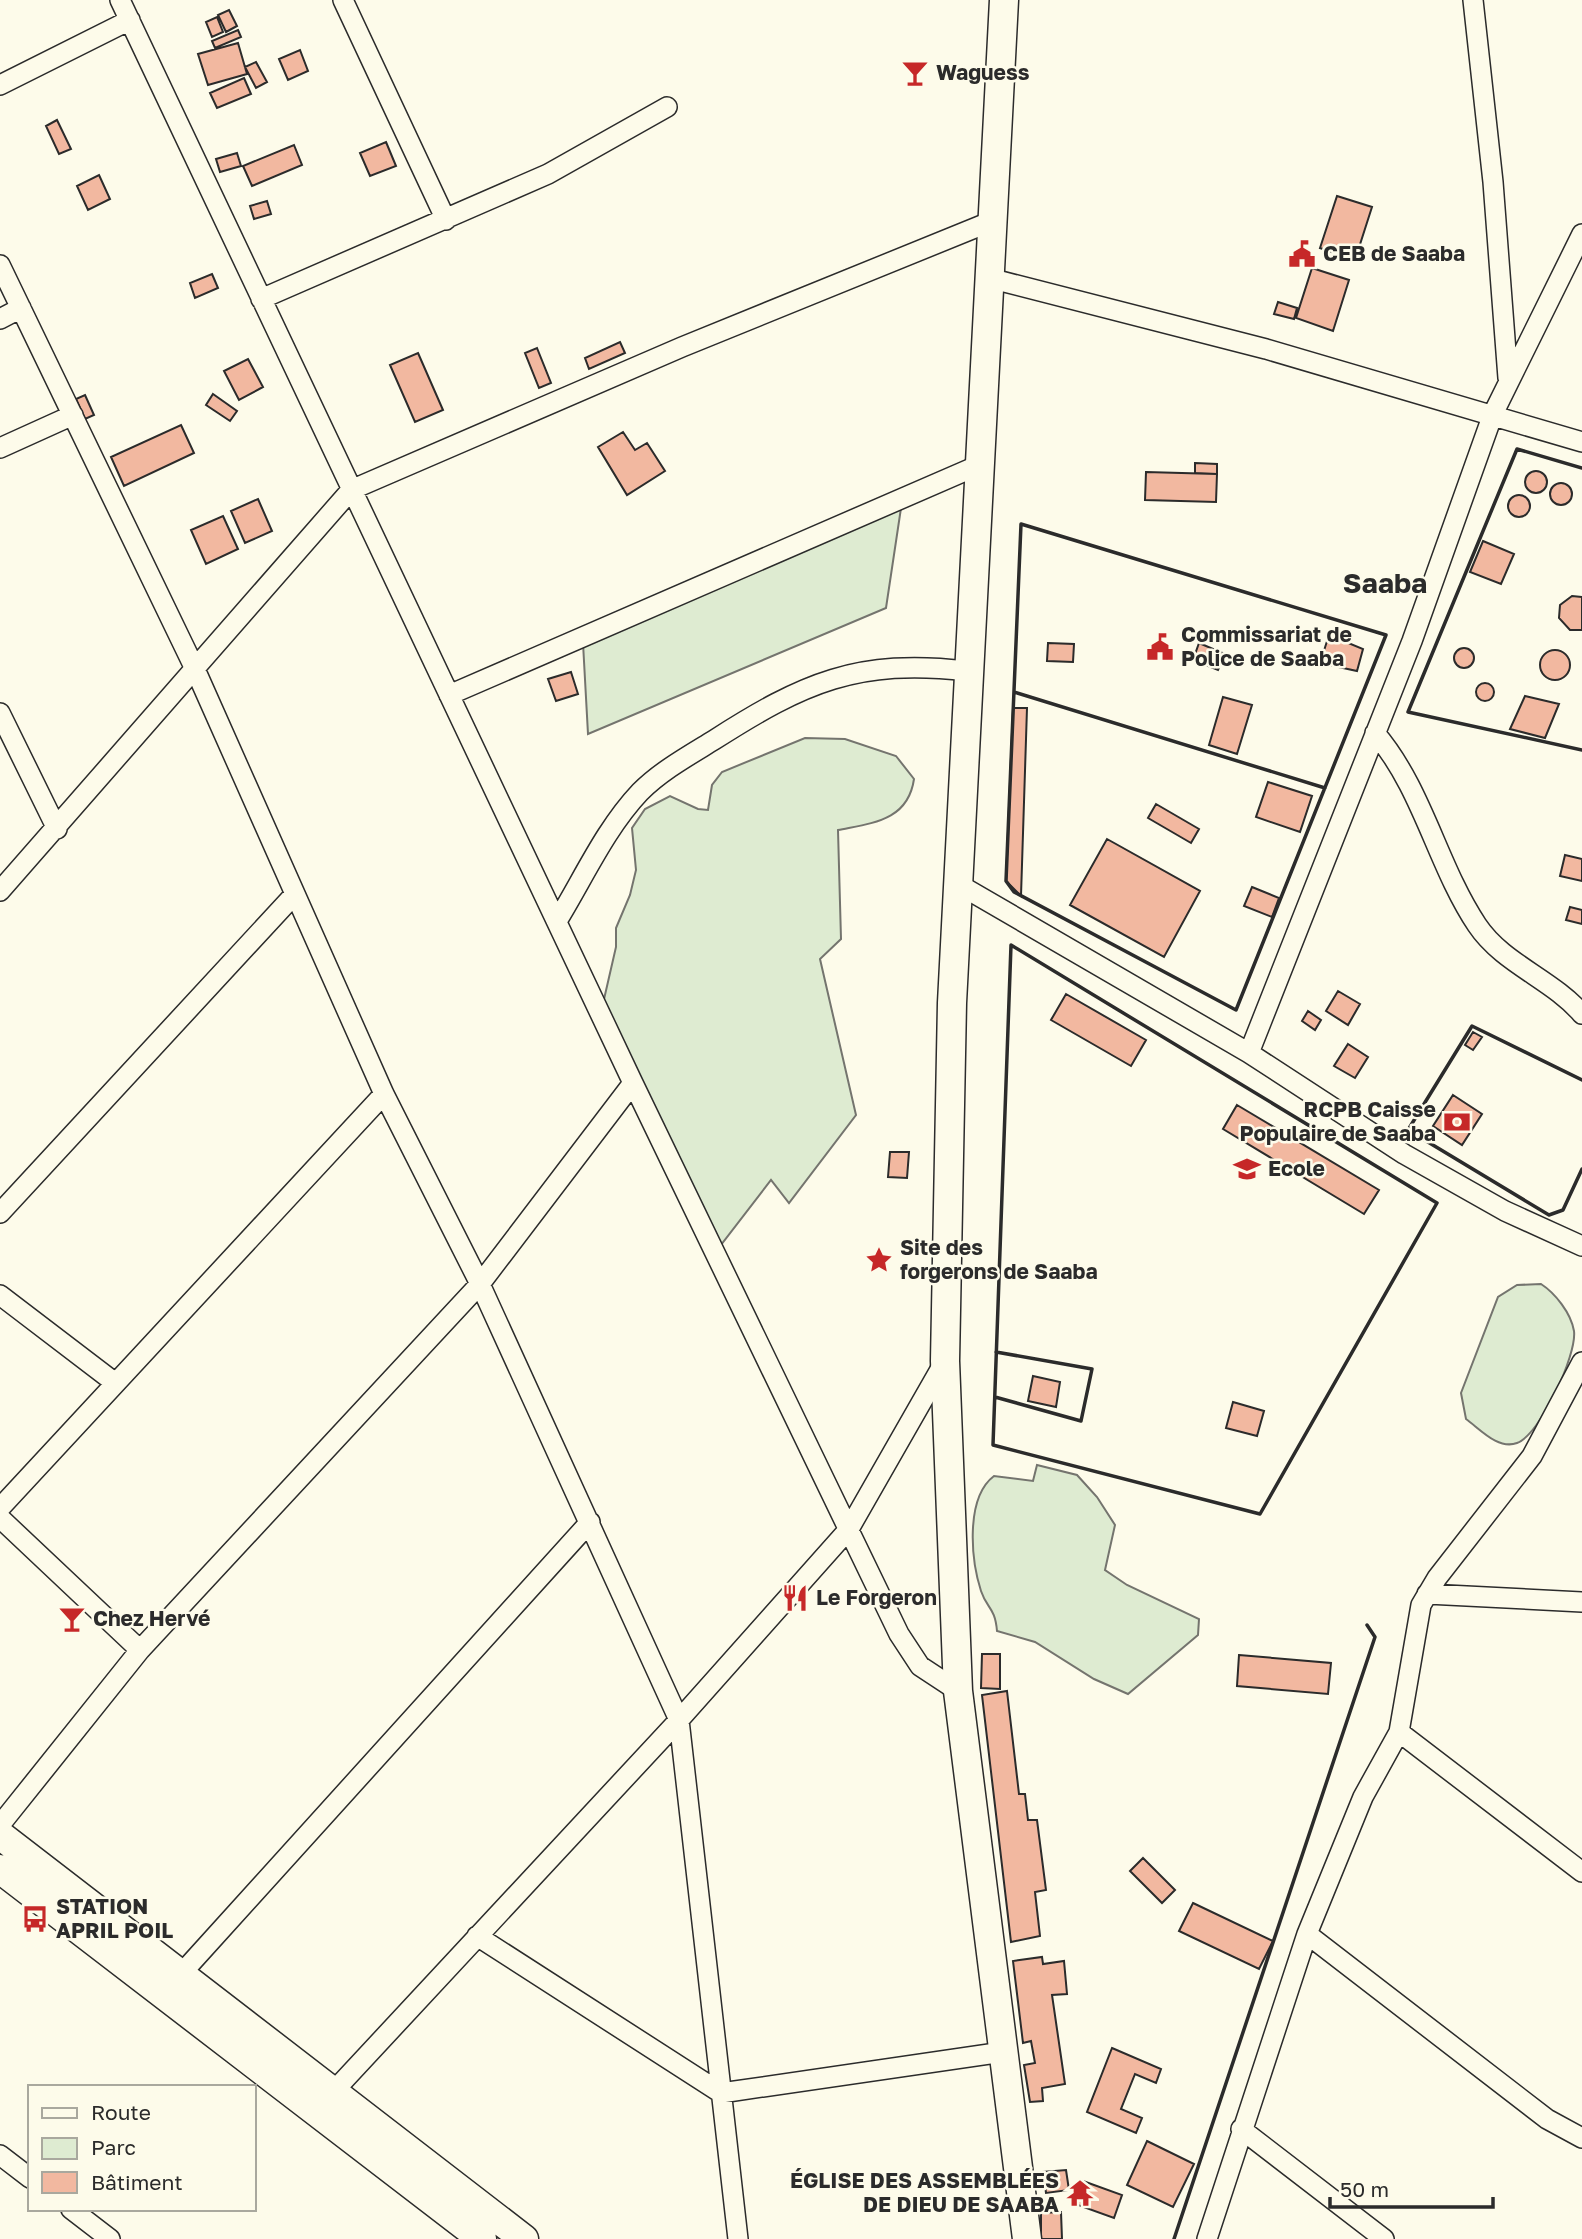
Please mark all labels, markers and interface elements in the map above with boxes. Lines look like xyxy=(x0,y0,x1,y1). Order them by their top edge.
bar icon: Waguess xyxy=(900,58,930,88)
place label: Waguess xyxy=(936,59,1030,85)
public building icon: CEB de Saaba xyxy=(1287,239,1317,269)
place label: CEB de Saaba xyxy=(1323,240,1465,266)
district label: Saaba xyxy=(1343,566,1427,599)
place label: Commissariat de Police de Saaba xyxy=(1181,621,1352,671)
public building icon: Commissariat de Police de Saaba xyxy=(1145,632,1175,662)
place label: RCPB Caisse Populaire de Saaba xyxy=(1240,1096,1436,1146)
bank icon: RCPB Caisse Populaire de Saaba xyxy=(1442,1107,1472,1137)
school or university icon: Ecole xyxy=(1232,1154,1262,1184)
place label: Ecole xyxy=(1268,1155,1325,1181)
place label: Site des forgerons de Saaba xyxy=(900,1234,1098,1284)
place icon: Site des forgerons de Saaba xyxy=(864,1245,894,1275)
restaurant icon: Le Forgeron xyxy=(780,1583,810,1613)
place label: Le Forgeron xyxy=(816,1584,937,1610)
bar icon: Chez Hervé xyxy=(57,1604,87,1634)
place label: Chez Hervé xyxy=(93,1605,211,1631)
place label: STATION APRIL POIL xyxy=(56,1893,173,1943)
bus stop icon: STATION APRIL POIL xyxy=(20,1904,50,1934)
legend xyxy=(28,2085,256,2211)
text: Route xyxy=(91,2099,151,2125)
text: Parc xyxy=(91,2134,136,2160)
scale bar xyxy=(1330,2166,1493,2210)
place label: ÉGLISE DES ASSEMBLÉES DE DIEU DE SAABA xyxy=(790,2167,1059,2217)
text: Bâtiment xyxy=(91,2169,183,2195)
text: 50 m xyxy=(1340,2176,1389,2202)
temple icon: ÉGLISE DES ASSEMBLÉES DE DIEU DE SAABA xyxy=(1065,2178,1095,2208)

